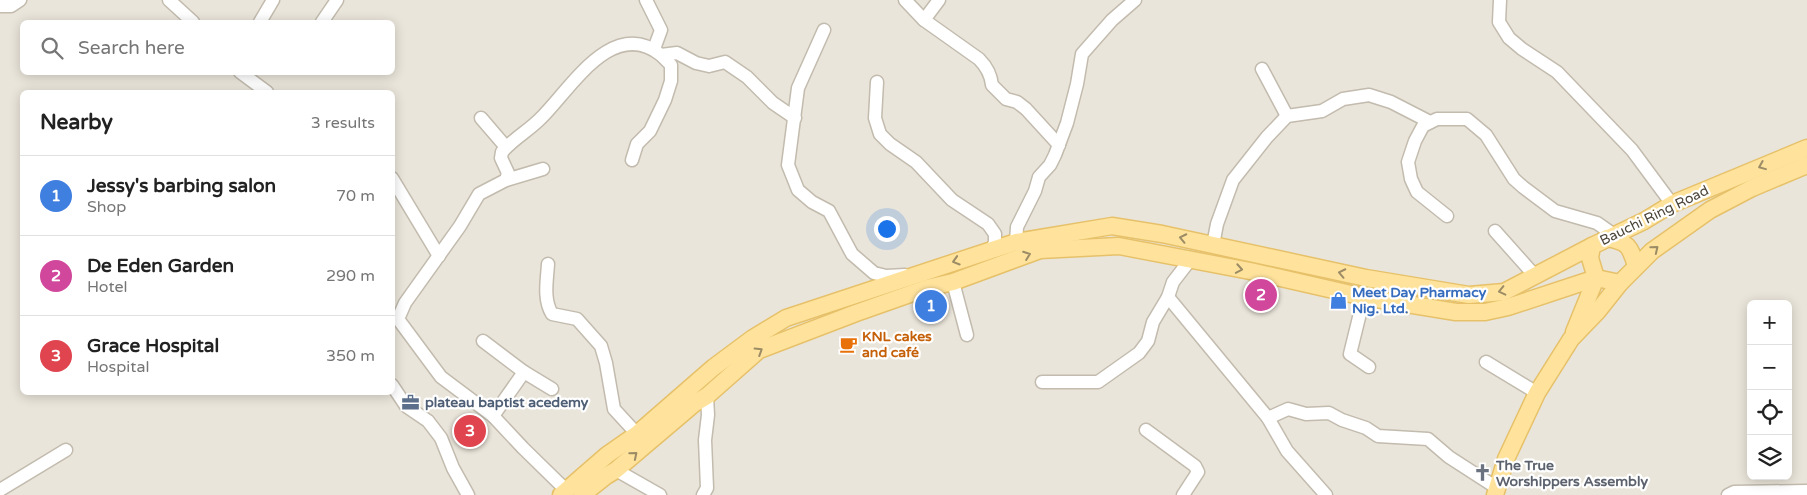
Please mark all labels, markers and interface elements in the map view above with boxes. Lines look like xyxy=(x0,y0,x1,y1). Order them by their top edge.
search box xyxy=(20,20,395,75)
icon: search xyxy=(38,34,66,62)
text: Search here xyxy=(78,37,185,59)
text: Nearby xyxy=(40,110,113,135)
text: 3 results xyxy=(311,113,375,133)
one-way arrow xyxy=(1758,159,1767,170)
text: Jessy's barbing salon xyxy=(87,175,276,197)
street label: Bauchi Ring Road xyxy=(1597,182,1711,249)
text: 1 xyxy=(51,186,61,206)
text: 70 m xyxy=(336,186,375,206)
text: Shop xyxy=(87,197,126,217)
your location xyxy=(874,216,900,242)
one-way arrow xyxy=(1178,234,1187,244)
one-way arrow xyxy=(1649,247,1658,255)
one-way arrow xyxy=(1022,251,1031,261)
text: De Eden Garden xyxy=(87,255,234,277)
one-way arrow xyxy=(952,256,960,266)
one-way arrow xyxy=(1234,263,1243,273)
text: 2 xyxy=(51,266,61,286)
text: 290 m xyxy=(326,266,375,286)
one-way arrow xyxy=(1337,268,1346,279)
pin: 2 xyxy=(1245,276,1277,314)
text: Hotel xyxy=(87,277,128,297)
place label: Meet Day Pharmacy Nig. Ltd. xyxy=(1352,284,1487,317)
one-way arrow xyxy=(1497,285,1506,296)
pin: 1 xyxy=(915,287,947,325)
shop icon: Meet Day Pharmacy Nig. Ltd. xyxy=(1328,290,1348,310)
map controls xyxy=(1747,300,1792,480)
button: + xyxy=(1747,300,1792,345)
place label: KNL cakes and café xyxy=(862,328,932,361)
cafe icon: KNL cakes and café xyxy=(838,334,858,354)
text: Grace Hospital xyxy=(87,335,219,357)
button: − xyxy=(1747,345,1792,390)
text: 3 xyxy=(51,346,61,366)
text: 350 m xyxy=(326,346,375,366)
one-way arrow xyxy=(754,348,763,358)
text: Hospital xyxy=(87,357,149,377)
button: locate xyxy=(1747,390,1792,435)
office icon: plateau baptist acedemy xyxy=(401,392,421,412)
place label: plateau baptist acedemy xyxy=(425,394,589,411)
pin: 3 xyxy=(454,412,486,450)
button: layers xyxy=(1747,435,1792,480)
one-way arrow xyxy=(628,452,637,460)
place label: The True Worshippers Assembly xyxy=(1495,457,1648,490)
church icon: The True Worshippers Assembly xyxy=(1472,463,1492,483)

